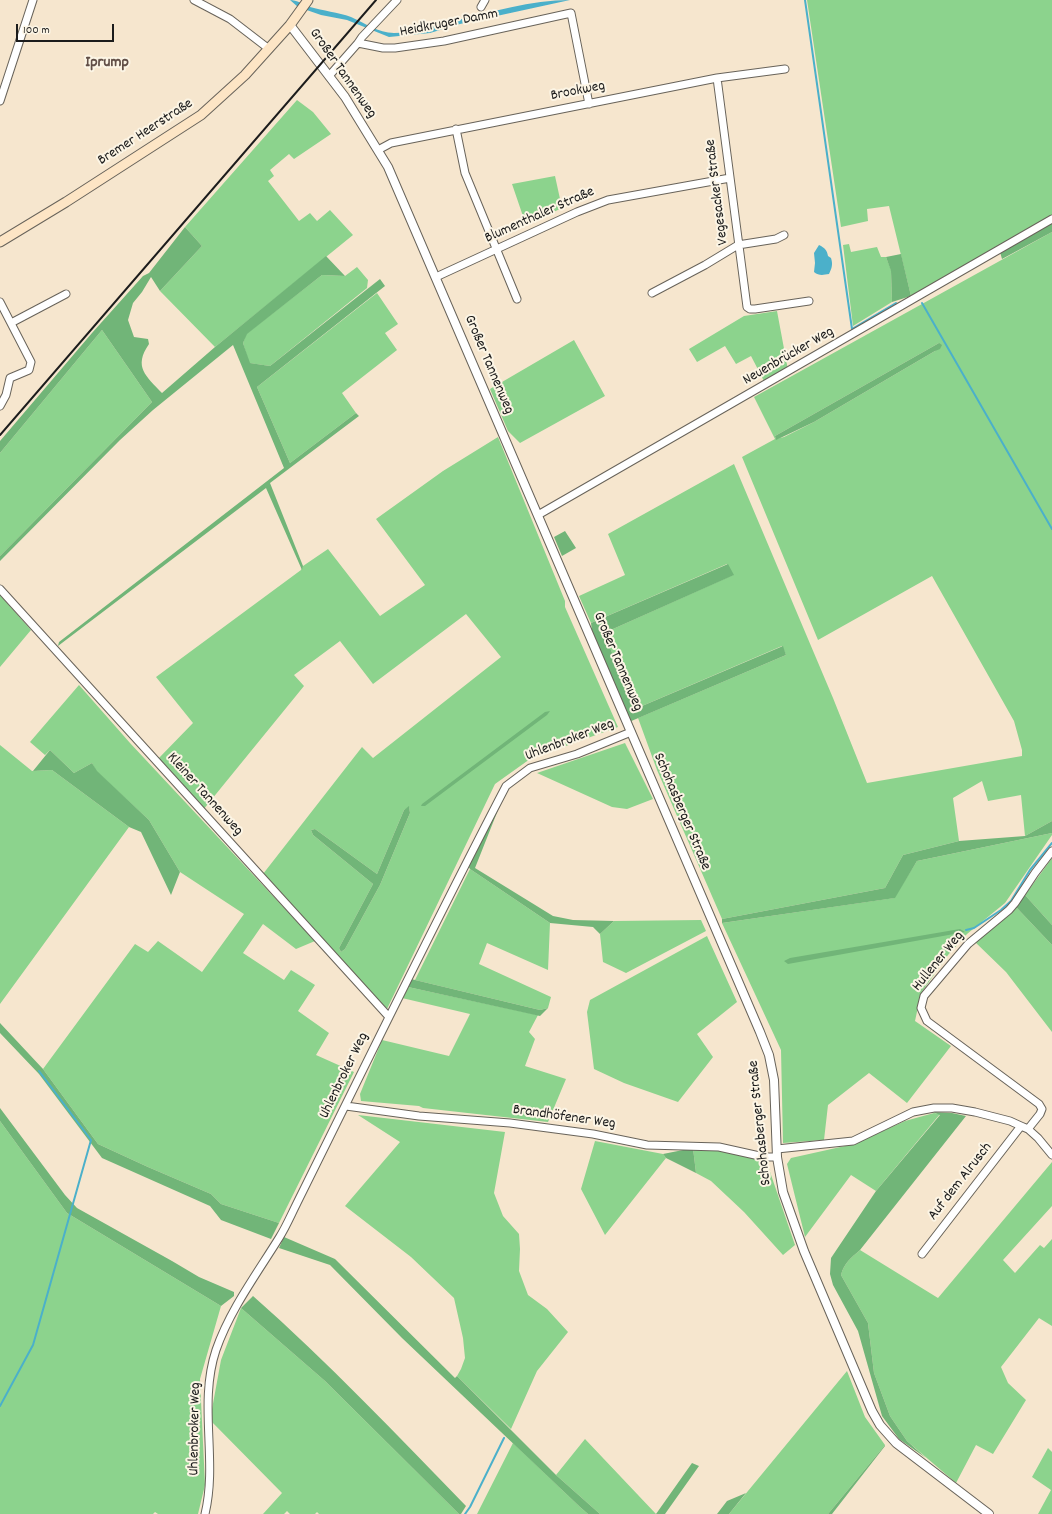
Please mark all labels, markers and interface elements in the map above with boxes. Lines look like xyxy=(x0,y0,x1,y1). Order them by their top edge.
street label: Heidkruger Damm xyxy=(398,6,500,42)
scale bar xyxy=(18,16,116,42)
text: 100 m xyxy=(23,22,50,39)
street label: Großer Tannenweg xyxy=(304,26,380,122)
district label: Iprump xyxy=(85,54,129,74)
street label: Brookweg xyxy=(549,78,607,106)
street label: Bremer Heerstraße xyxy=(95,96,197,170)
street label: Vegesacker Straße xyxy=(703,138,733,246)
street label: Blumenthaler Straße xyxy=(482,184,598,248)
street label: Großer Tannenweg xyxy=(459,313,517,417)
street label: Neuenbrücker Weg xyxy=(740,324,838,390)
street label: Großer Tannenweg xyxy=(588,610,646,714)
street label: Uhlenbroker Weg xyxy=(523,716,617,766)
street label: Kleiner Tannenweg xyxy=(162,750,246,840)
street label: Schohasberger Straße xyxy=(648,751,714,873)
street label: Hullener Weg xyxy=(909,928,969,996)
street label: Uhlenbroker Weg xyxy=(316,1030,374,1122)
street label: Schohasberger Straße xyxy=(745,1060,777,1186)
street label: Brandhöfener Weg xyxy=(512,1102,616,1134)
street label: Auf dem Alrusch xyxy=(925,1140,997,1224)
street label: Uhlenbroker Weg xyxy=(186,1382,206,1476)

